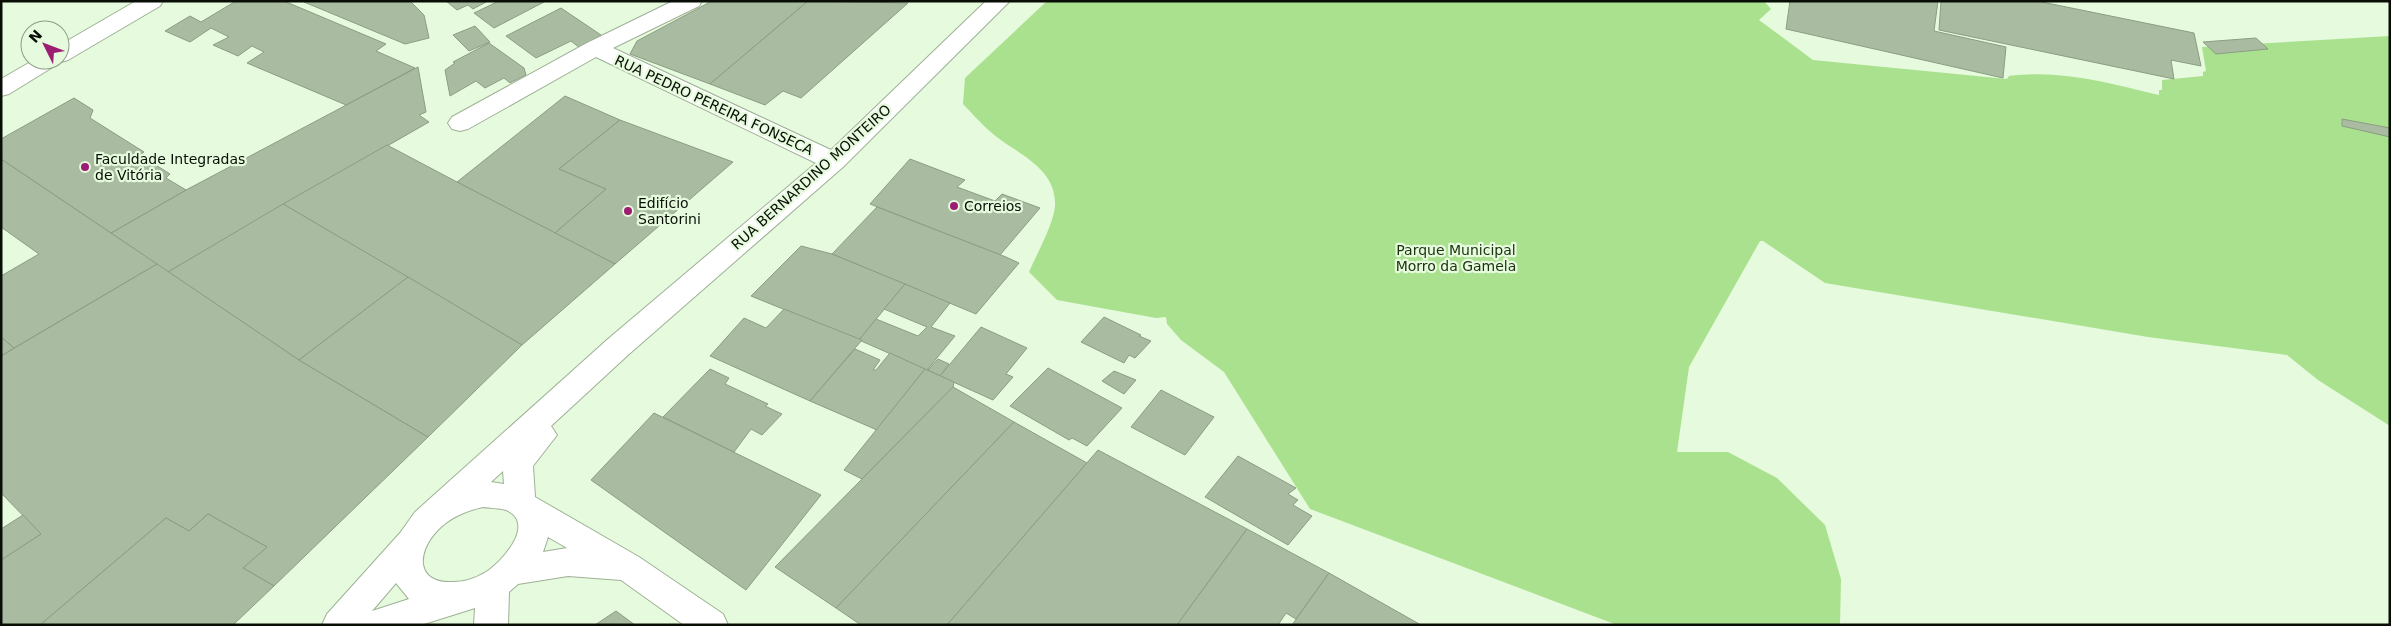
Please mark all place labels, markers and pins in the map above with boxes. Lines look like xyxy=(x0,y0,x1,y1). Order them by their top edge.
place label: Faculdade Integradas de Vitória xyxy=(95,151,245,183)
marker: Faculdade Integradas de Vitória xyxy=(79,161,91,173)
place label: Edifício Santorini xyxy=(638,195,701,227)
place label: Correios xyxy=(964,198,1022,214)
marker: Correios xyxy=(948,200,960,212)
marker: Edifício Santorini xyxy=(622,205,634,217)

